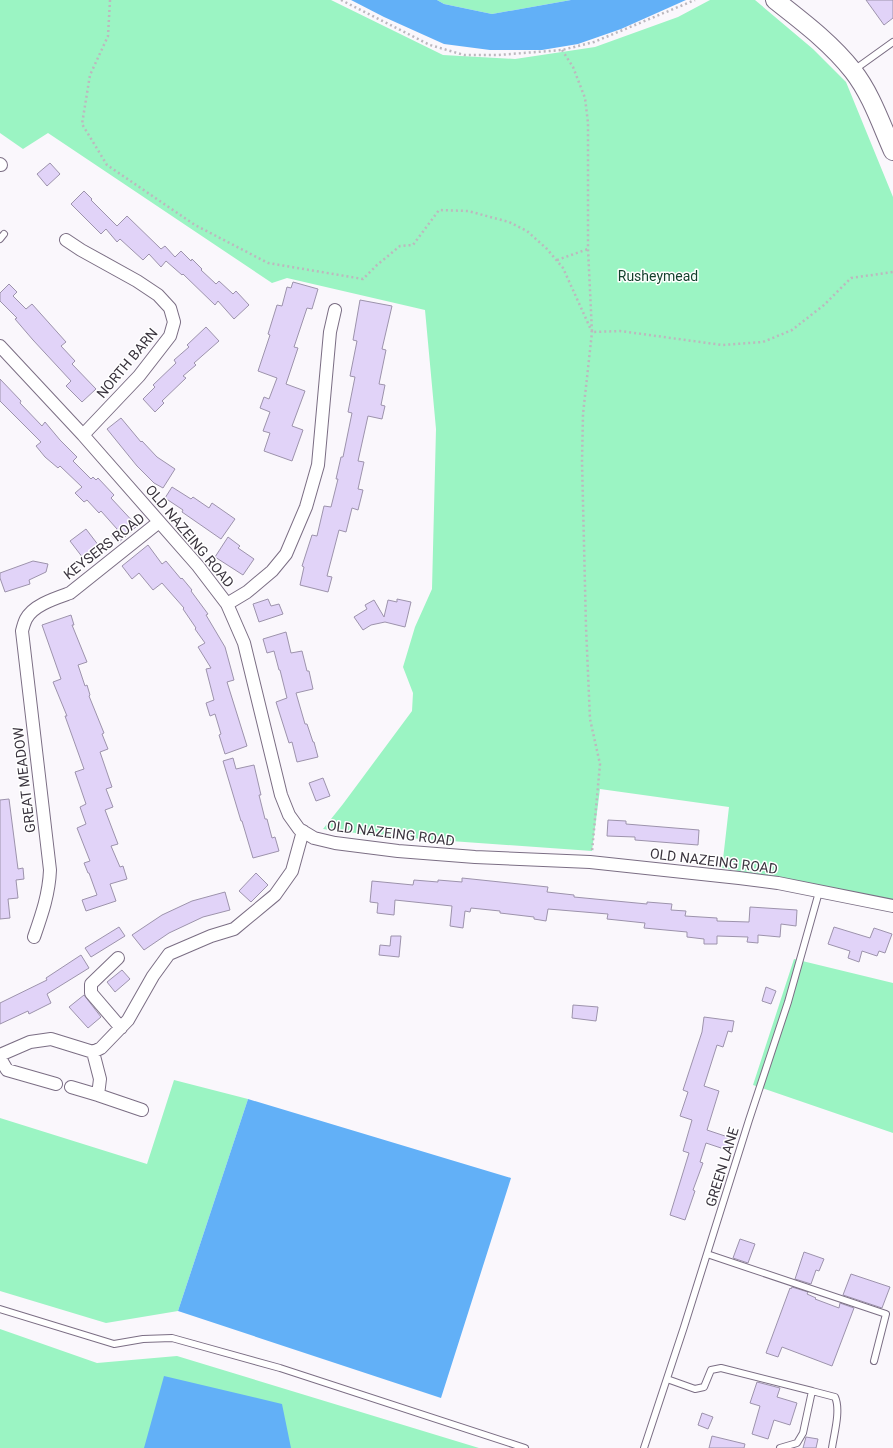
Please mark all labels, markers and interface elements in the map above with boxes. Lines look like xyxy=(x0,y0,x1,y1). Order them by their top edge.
park label: Rusheymead xyxy=(618,268,698,284)
street label: NORTH BARN xyxy=(93,325,161,401)
street label: OLD NAZEING ROAD xyxy=(143,482,237,590)
street label: KEYSERS ROAD xyxy=(60,509,148,583)
street label: GREAT MEADOW xyxy=(10,726,38,834)
street label: OLD NAZEING ROAD xyxy=(326,817,456,849)
street label: OLD NAZEING ROAD xyxy=(649,845,779,877)
street label: GREEN LANE xyxy=(702,1125,742,1209)

